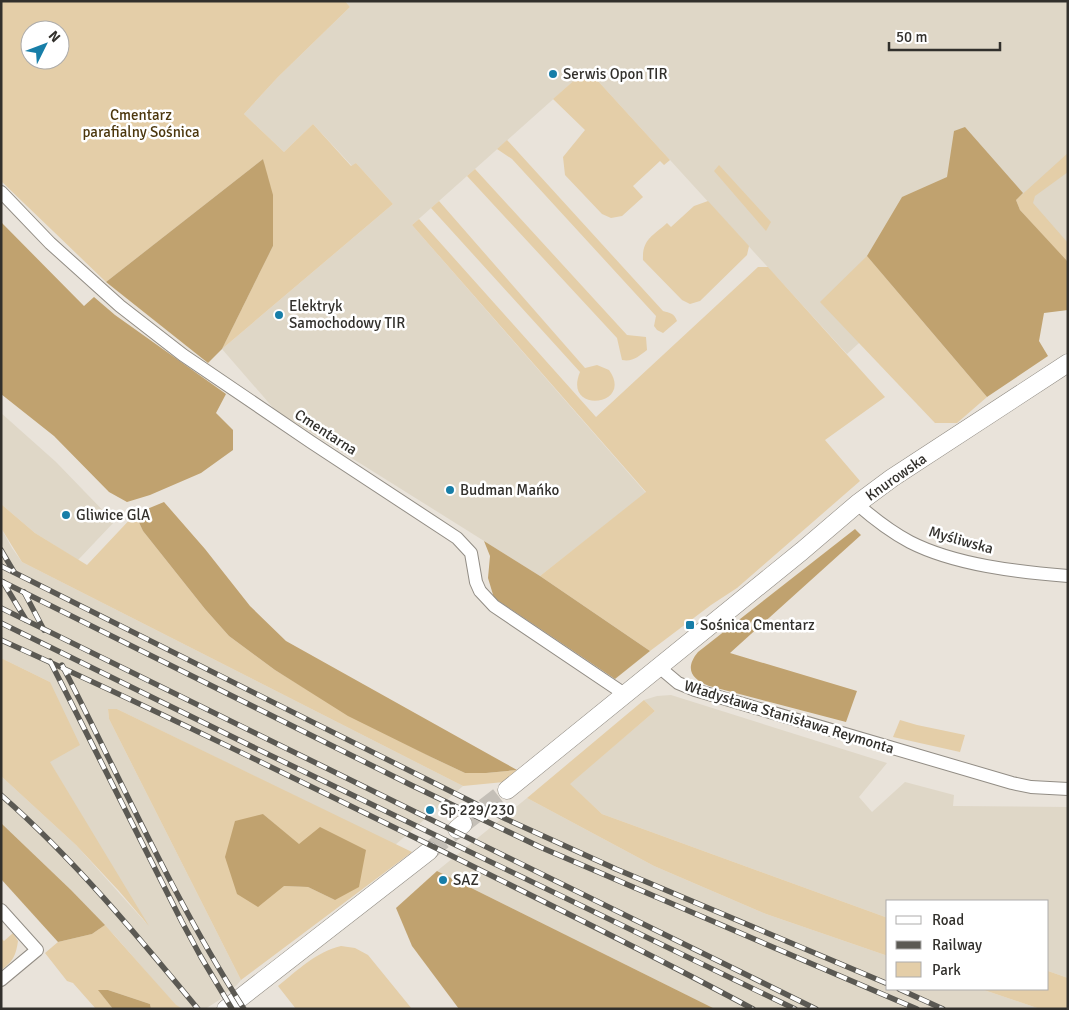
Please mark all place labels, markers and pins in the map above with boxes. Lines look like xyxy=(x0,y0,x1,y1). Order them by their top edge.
place label: Serwis Opon TIR xyxy=(563,65,668,83)
marker: Serwis Opon TIR xyxy=(547,68,559,80)
place label: Elektryk Samochodowy TIR xyxy=(289,297,405,332)
marker: Elektryk Samochodowy TIR xyxy=(273,309,285,321)
place label: Budman Mańko xyxy=(460,481,559,499)
marker: Budman Mańko xyxy=(444,484,456,496)
place label: Gliwice GlA xyxy=(76,506,150,524)
marker: Gliwice GlA xyxy=(60,509,72,521)
place label: Sośnica Cmentarz xyxy=(700,616,815,634)
marker: Sośnica Cmentarz xyxy=(684,619,696,631)
place label: Sp 229/230 xyxy=(440,801,515,819)
marker: Sp 229/230 xyxy=(424,804,436,816)
place label: SAZ xyxy=(453,871,479,889)
marker: SAZ xyxy=(437,874,449,886)

